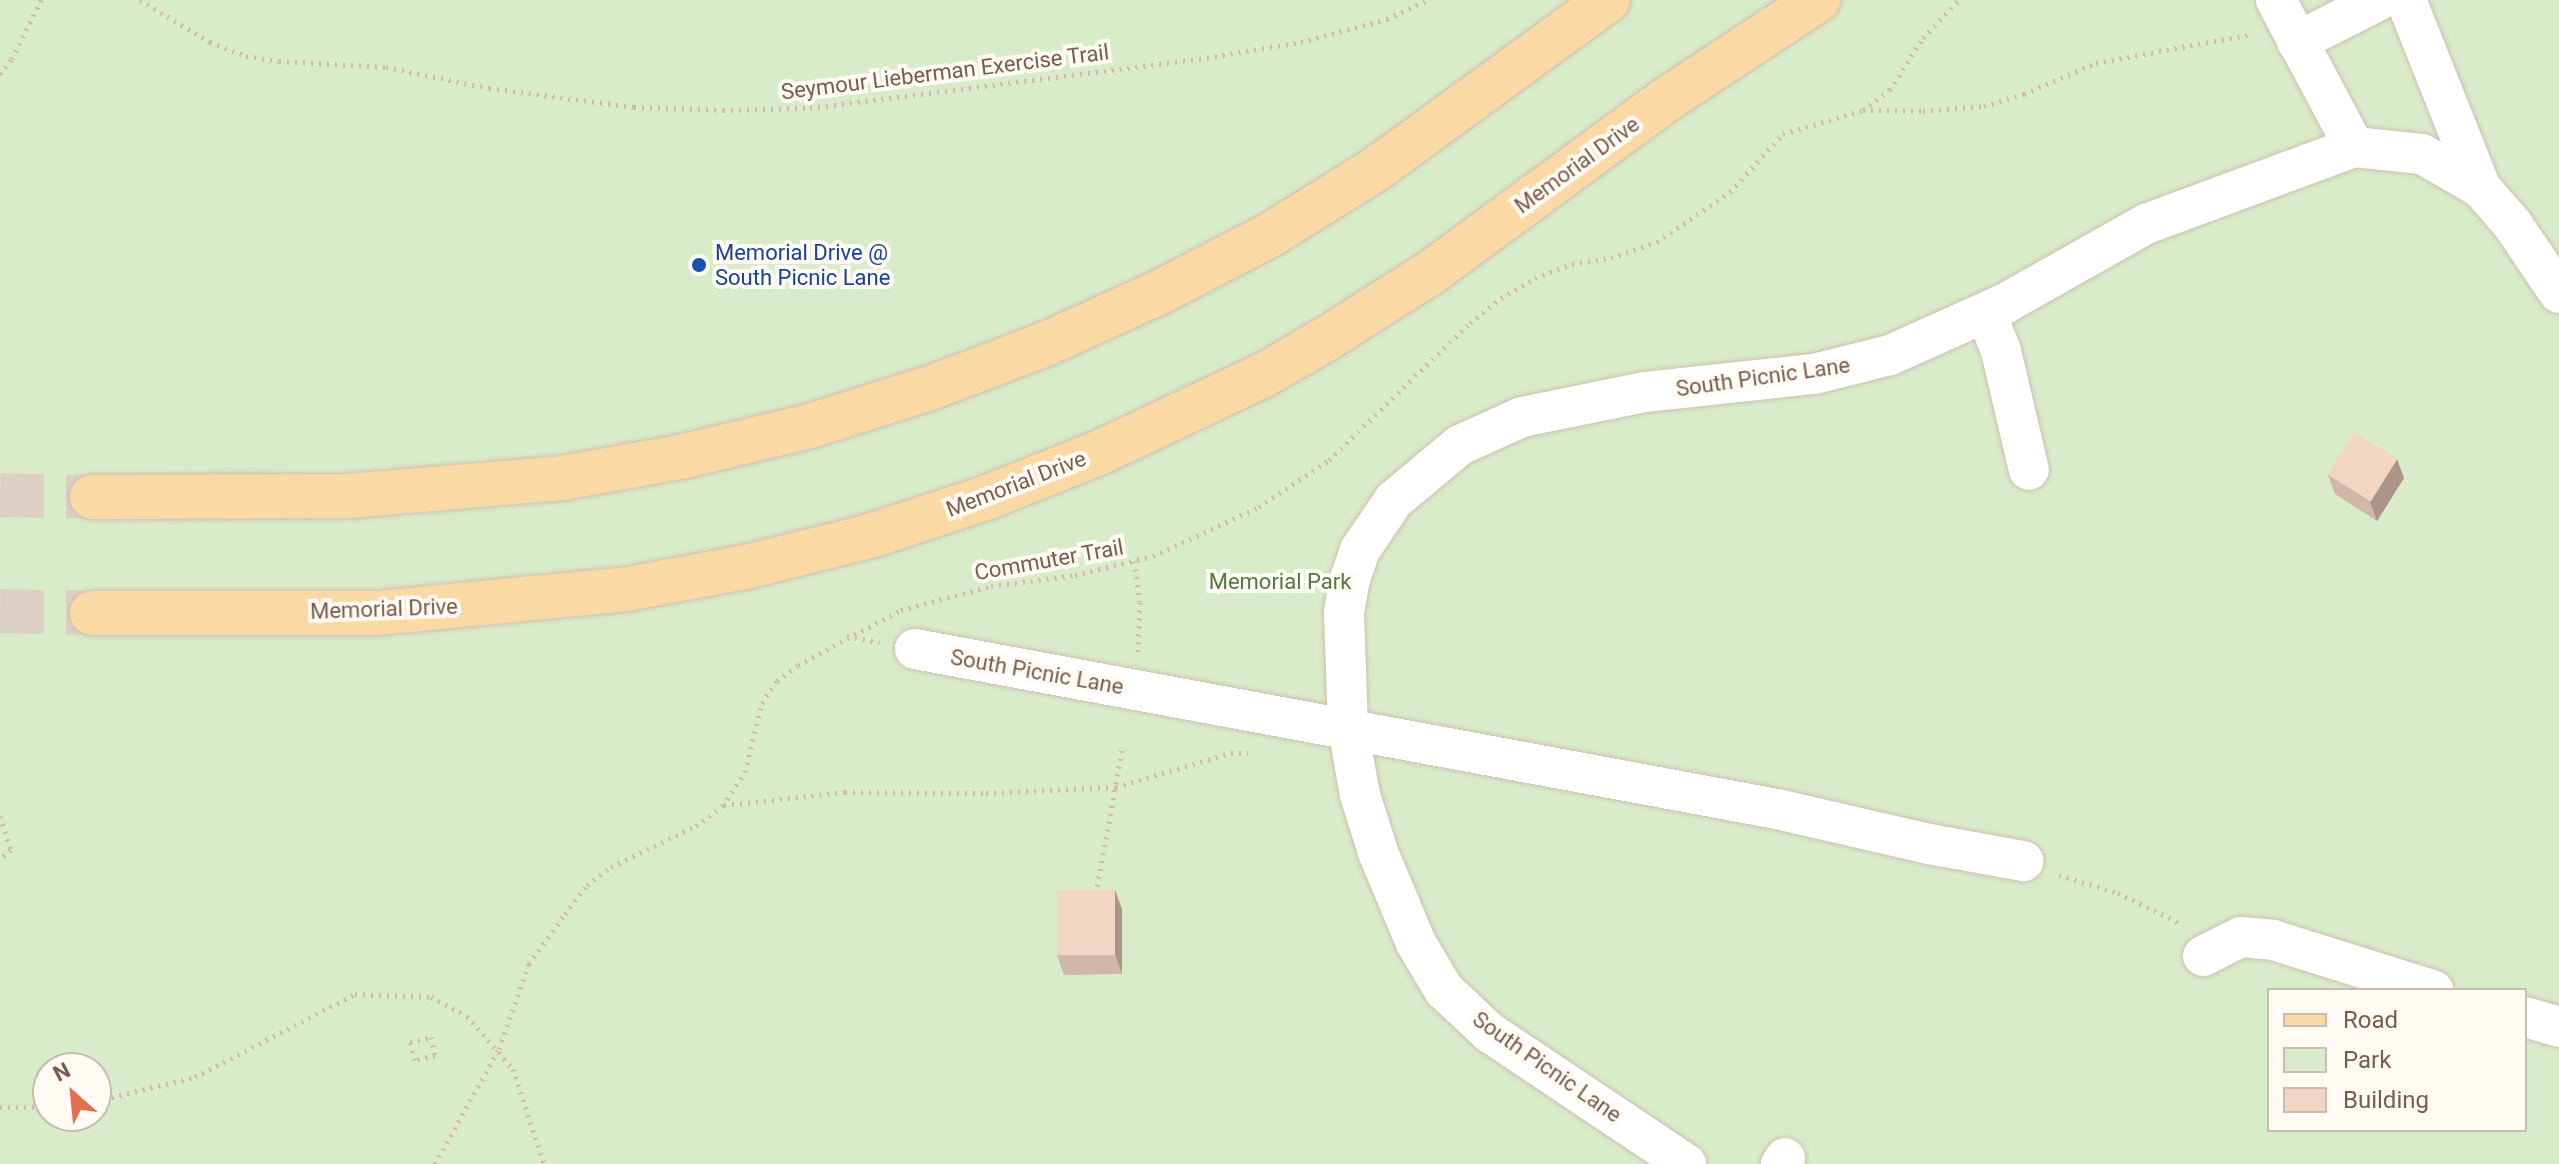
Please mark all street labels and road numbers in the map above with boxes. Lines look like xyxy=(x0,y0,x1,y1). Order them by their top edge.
street label: Seymour Lieberman Exercise Trail xyxy=(779,39,1111,105)
street label: Memorial Drive xyxy=(1509,111,1645,219)
street label: South Picnic Lane xyxy=(1674,352,1852,402)
street label: Memorial Drive xyxy=(942,445,1090,523)
street label: Commuter Trail xyxy=(972,534,1126,586)
street label: Memorial Drive xyxy=(310,593,458,625)
street label: South Picnic Lane xyxy=(948,644,1126,700)
street label: South Picnic Lane xyxy=(1468,1006,1626,1128)

